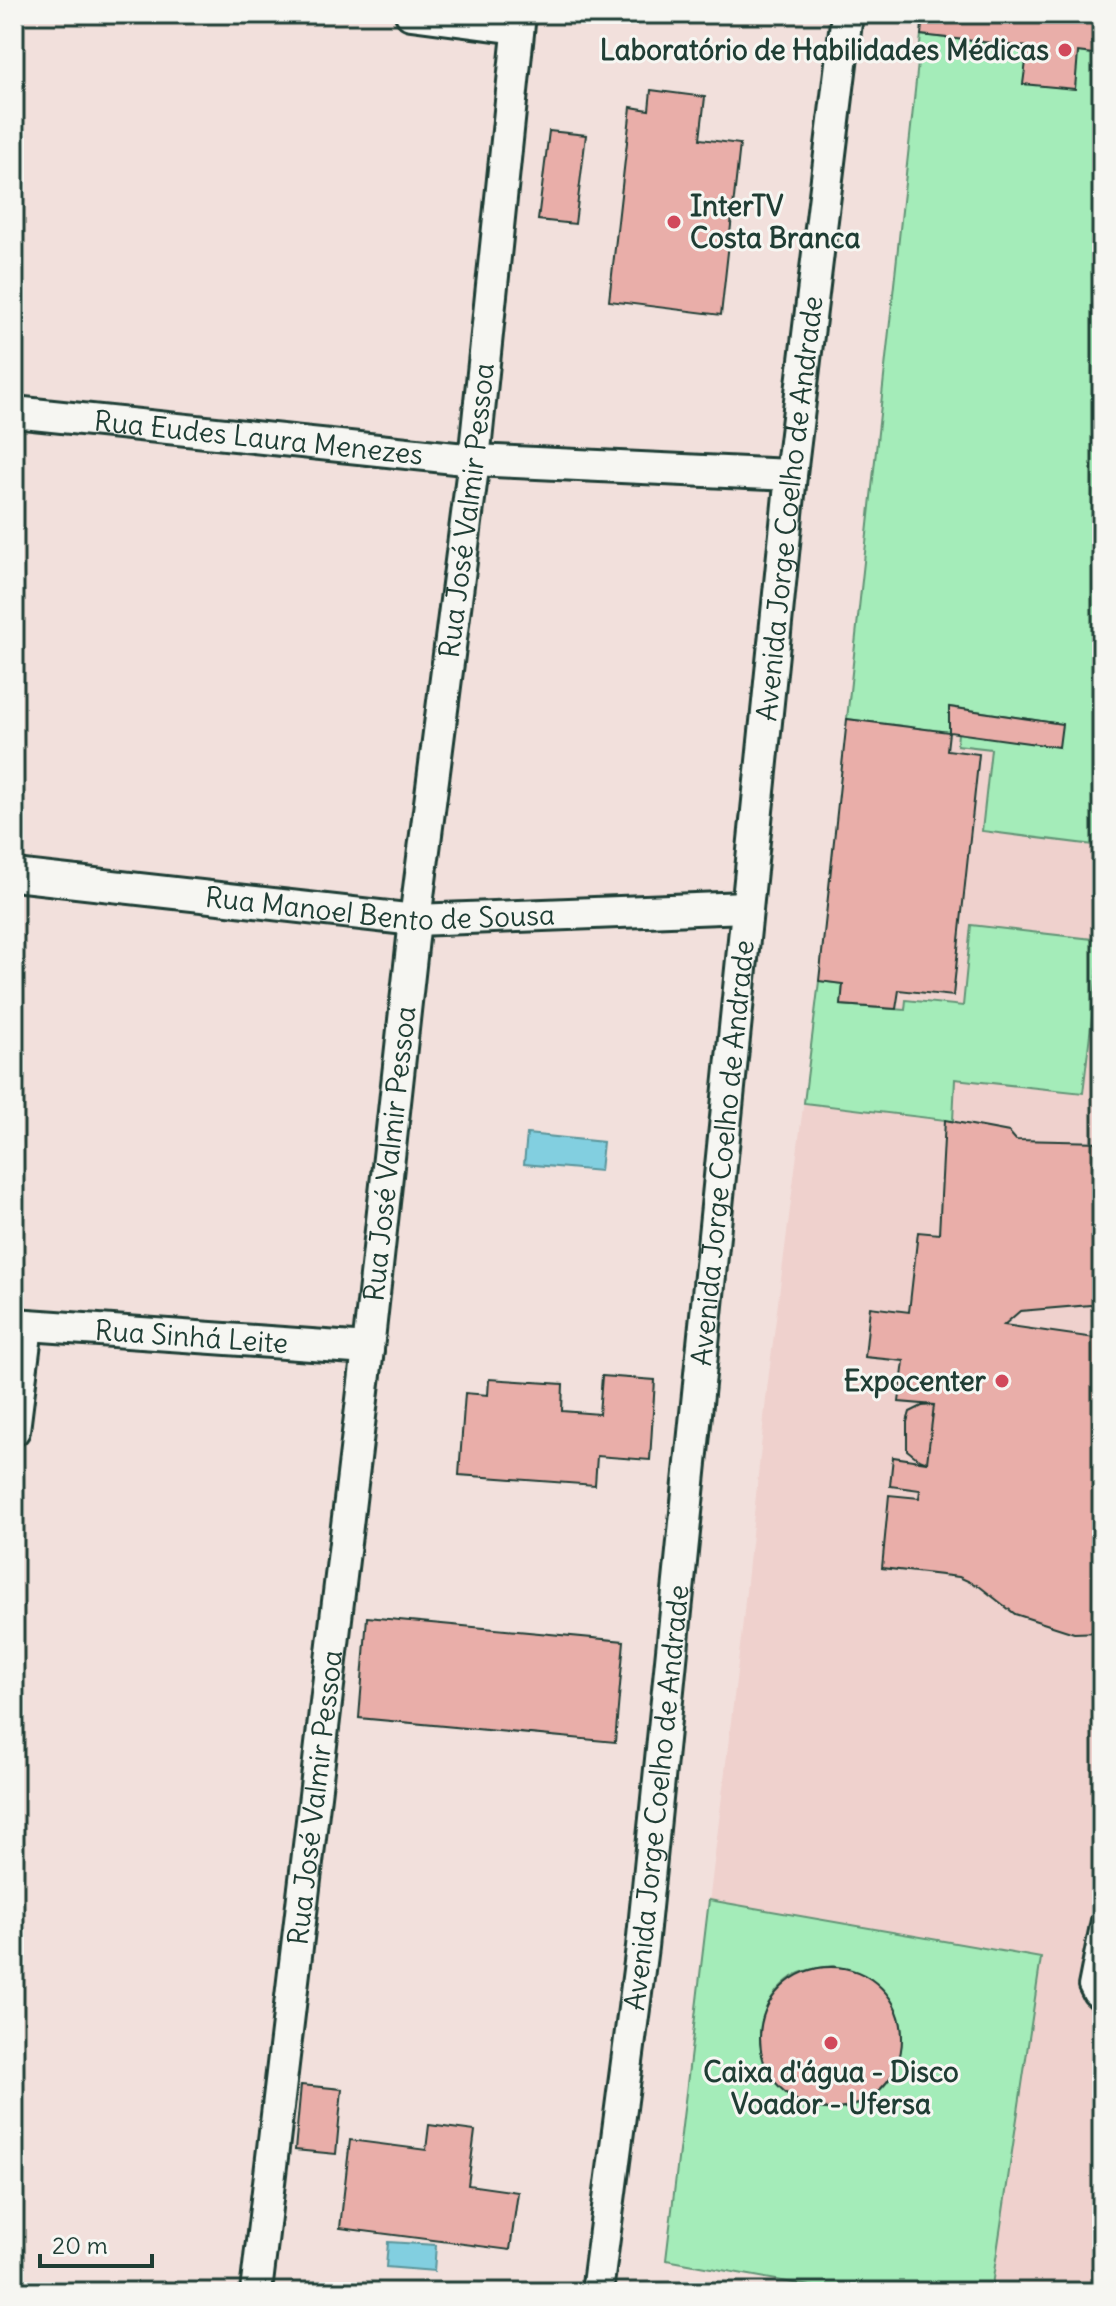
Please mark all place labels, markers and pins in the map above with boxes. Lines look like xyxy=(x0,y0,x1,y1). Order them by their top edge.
place label: Laboratório de Habilidades Médicas xyxy=(600,32,1049,68)
marker: Laboratório de Habilidades Médicas xyxy=(1056,41,1074,59)
place label: InterTV Costa Branca xyxy=(690,188,860,256)
marker: InterTV Costa Branca xyxy=(665,213,683,231)
place label: Expocenter xyxy=(844,1363,987,1399)
marker: Expocenter xyxy=(993,1372,1011,1390)
marker: Caixa d'água - Disco Voador - Ufersa xyxy=(822,2034,840,2052)
place label: Caixa d'água - Disco Voador - Ufersa xyxy=(703,2054,959,2122)

